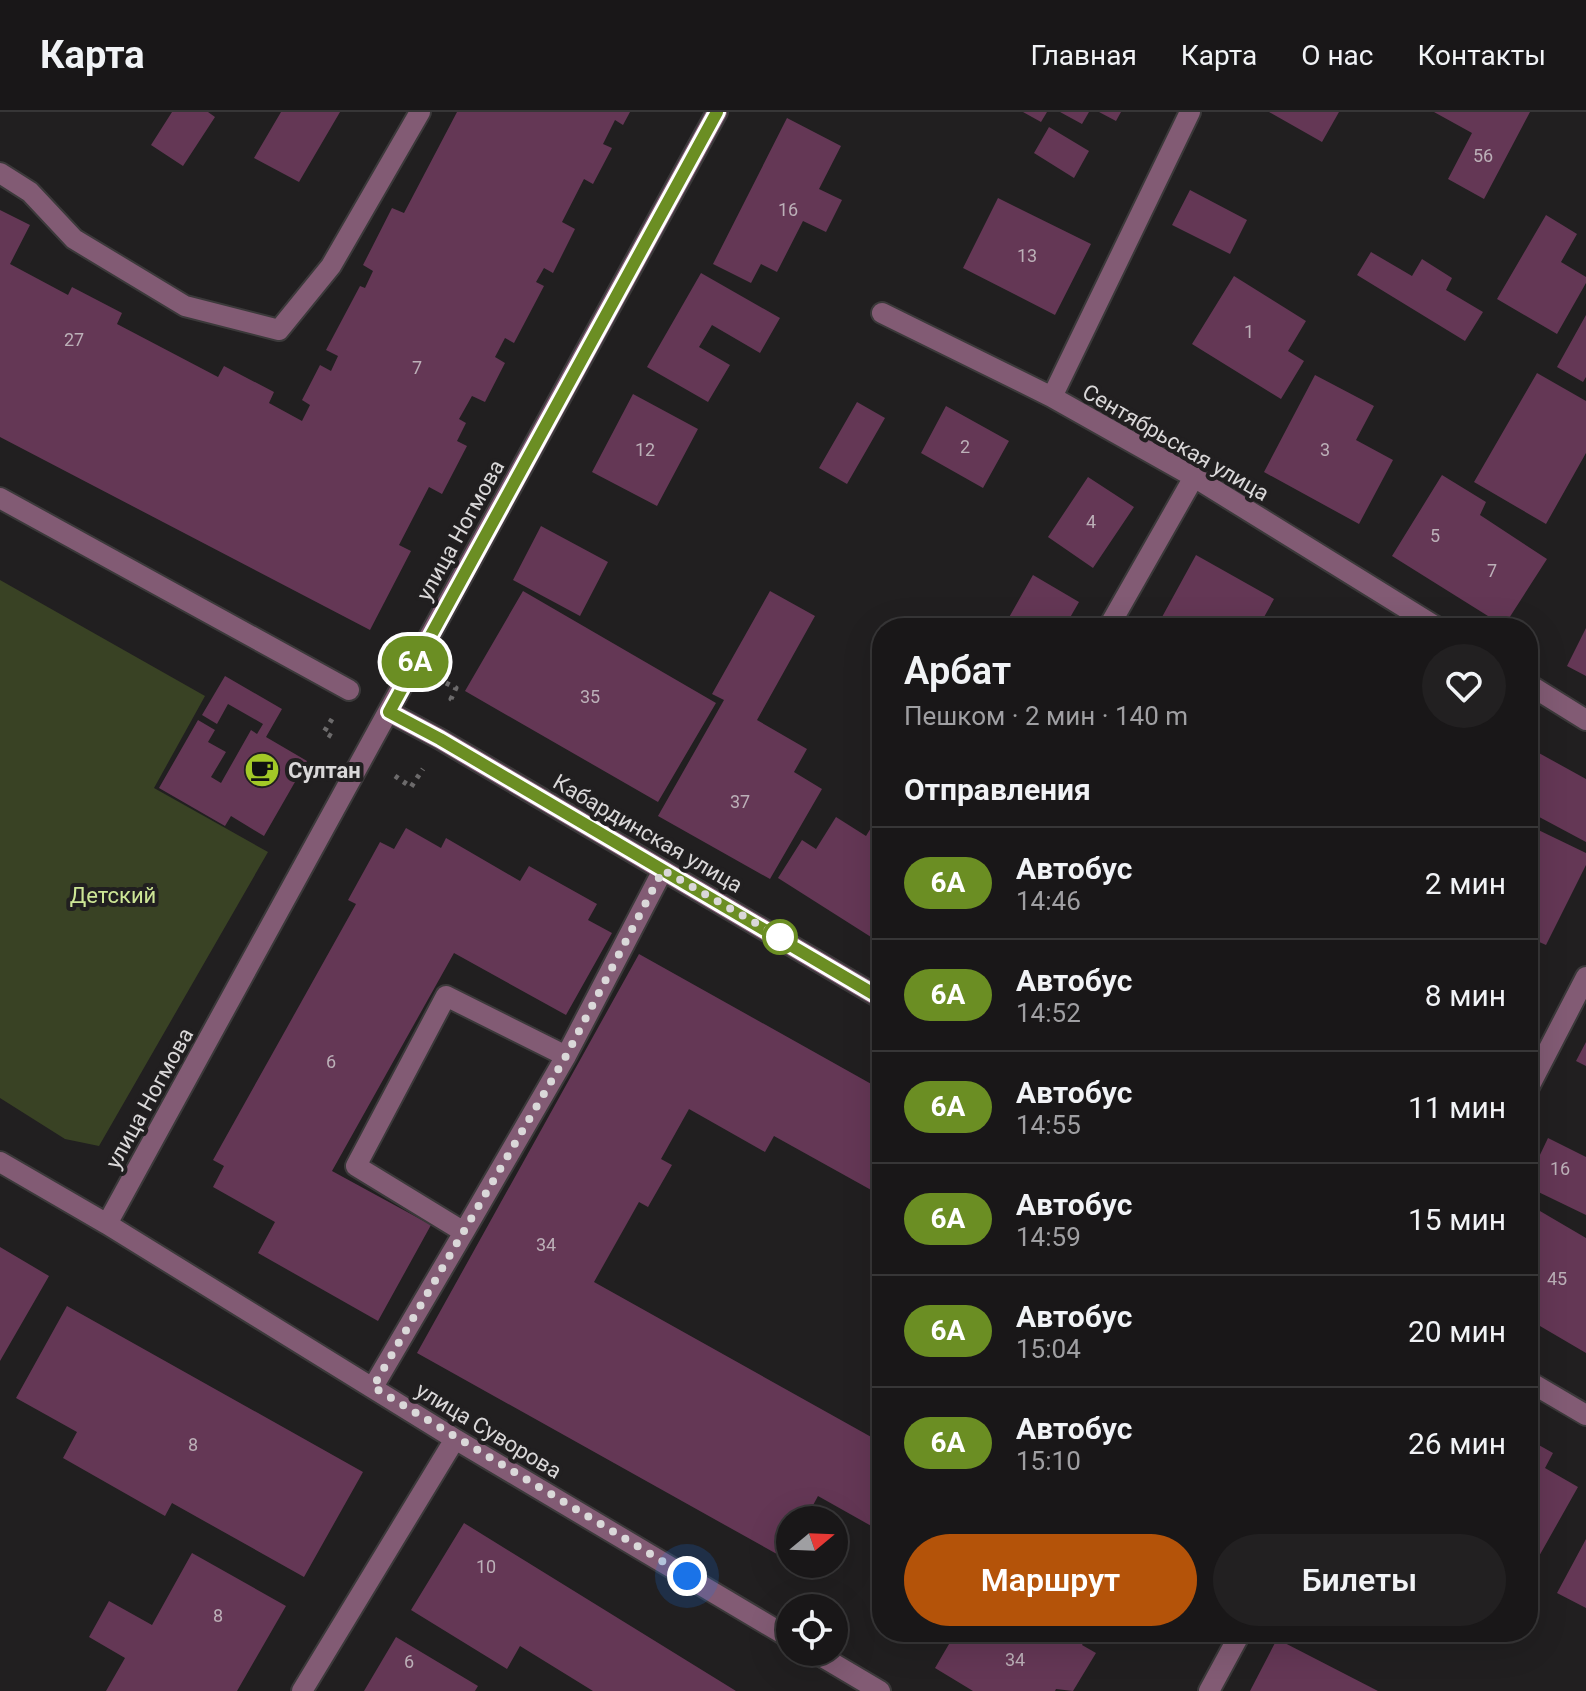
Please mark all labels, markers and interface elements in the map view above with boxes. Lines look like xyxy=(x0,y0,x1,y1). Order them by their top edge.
text: Карта xyxy=(40,33,145,77)
text: Главная xyxy=(1030,39,1137,72)
text: Карта xyxy=(1181,39,1257,72)
text: О нас xyxy=(1301,39,1373,72)
text: Контакты xyxy=(1417,39,1546,72)
house number: 56 xyxy=(1473,145,1493,166)
house number: 16 xyxy=(778,199,798,220)
house number: 13 xyxy=(1017,245,1037,266)
house number: 1 xyxy=(1244,321,1254,342)
house number: 27 xyxy=(64,329,84,350)
house number: 7 xyxy=(412,357,422,378)
street label: Сентябрьская улица xyxy=(1078,379,1273,506)
house number: 2 xyxy=(960,436,970,457)
house number: 12 xyxy=(635,439,655,460)
house number: 3 xyxy=(1320,439,1330,460)
street label: улица Ногмова xyxy=(412,456,509,605)
house number: 4 xyxy=(1086,511,1096,532)
house number: 5 xyxy=(1430,525,1440,546)
house number: 7 xyxy=(1487,560,1497,581)
line badge: 6А xyxy=(379,636,451,688)
button: heart xyxy=(1422,644,1506,728)
text: 6А xyxy=(398,645,432,678)
text: Арбат xyxy=(904,649,1011,693)
house number: 35 xyxy=(580,686,600,707)
text: Пешком · 2 мин · 140 m xyxy=(904,701,1188,731)
cafe icon: Султан xyxy=(243,751,281,789)
place label: Султан xyxy=(288,758,361,783)
street label: Кабардинская улица xyxy=(549,769,747,898)
text: Отправления xyxy=(904,772,1091,807)
house number: 37 xyxy=(730,791,750,812)
text: Автобус xyxy=(1016,851,1132,886)
text: 6А xyxy=(931,866,965,899)
text: 2 мин xyxy=(1425,866,1506,901)
park label: Детский xyxy=(70,883,156,908)
text: 14:46 xyxy=(1016,886,1081,916)
unlabelled marker xyxy=(763,920,797,954)
text: Автобус xyxy=(1016,963,1132,998)
text: 6А xyxy=(931,978,965,1011)
text: 8 мин xyxy=(1425,978,1506,1013)
text: 14:52 xyxy=(1016,998,1081,1028)
street label: улица Ногмова xyxy=(101,1024,198,1173)
house number: 6 xyxy=(326,1051,336,1072)
text: Автобус xyxy=(1016,1075,1132,1110)
text: 6А xyxy=(931,1090,965,1123)
text: 11 мин xyxy=(1408,1090,1506,1125)
text: 14:55 xyxy=(1016,1110,1081,1140)
house number: 16 xyxy=(1550,1158,1570,1179)
text: Автобус xyxy=(1016,1187,1132,1222)
text: 6А xyxy=(931,1202,965,1235)
text: 15 мин xyxy=(1408,1202,1506,1237)
text: 14:59 xyxy=(1016,1222,1081,1252)
house number: 34 xyxy=(536,1234,556,1255)
house number: 45 xyxy=(1547,1268,1567,1289)
text: Автобус xyxy=(1016,1299,1132,1334)
text: 6А xyxy=(931,1314,965,1347)
text: 20 мин xyxy=(1408,1314,1506,1349)
text: 15:04 xyxy=(1016,1334,1081,1364)
street label: улица Суворова xyxy=(412,1377,566,1484)
text: Автобус xyxy=(1016,1411,1132,1446)
text: 6А xyxy=(931,1426,965,1459)
text: 26 мин xyxy=(1408,1426,1506,1461)
house number: 8 xyxy=(188,1434,198,1455)
text: 15:10 xyxy=(1016,1446,1081,1476)
north arrow xyxy=(776,1506,848,1578)
map controls xyxy=(776,1506,848,1666)
button: Маршрут xyxy=(904,1534,1197,1626)
button: Билеты xyxy=(1213,1534,1506,1626)
house number: 10 xyxy=(476,1556,496,1577)
your location xyxy=(667,1556,707,1596)
button: locate xyxy=(776,1594,848,1666)
house number: 8 xyxy=(213,1605,223,1626)
house number: 34 xyxy=(1005,1649,1025,1670)
house number: 6 xyxy=(404,1651,414,1672)

